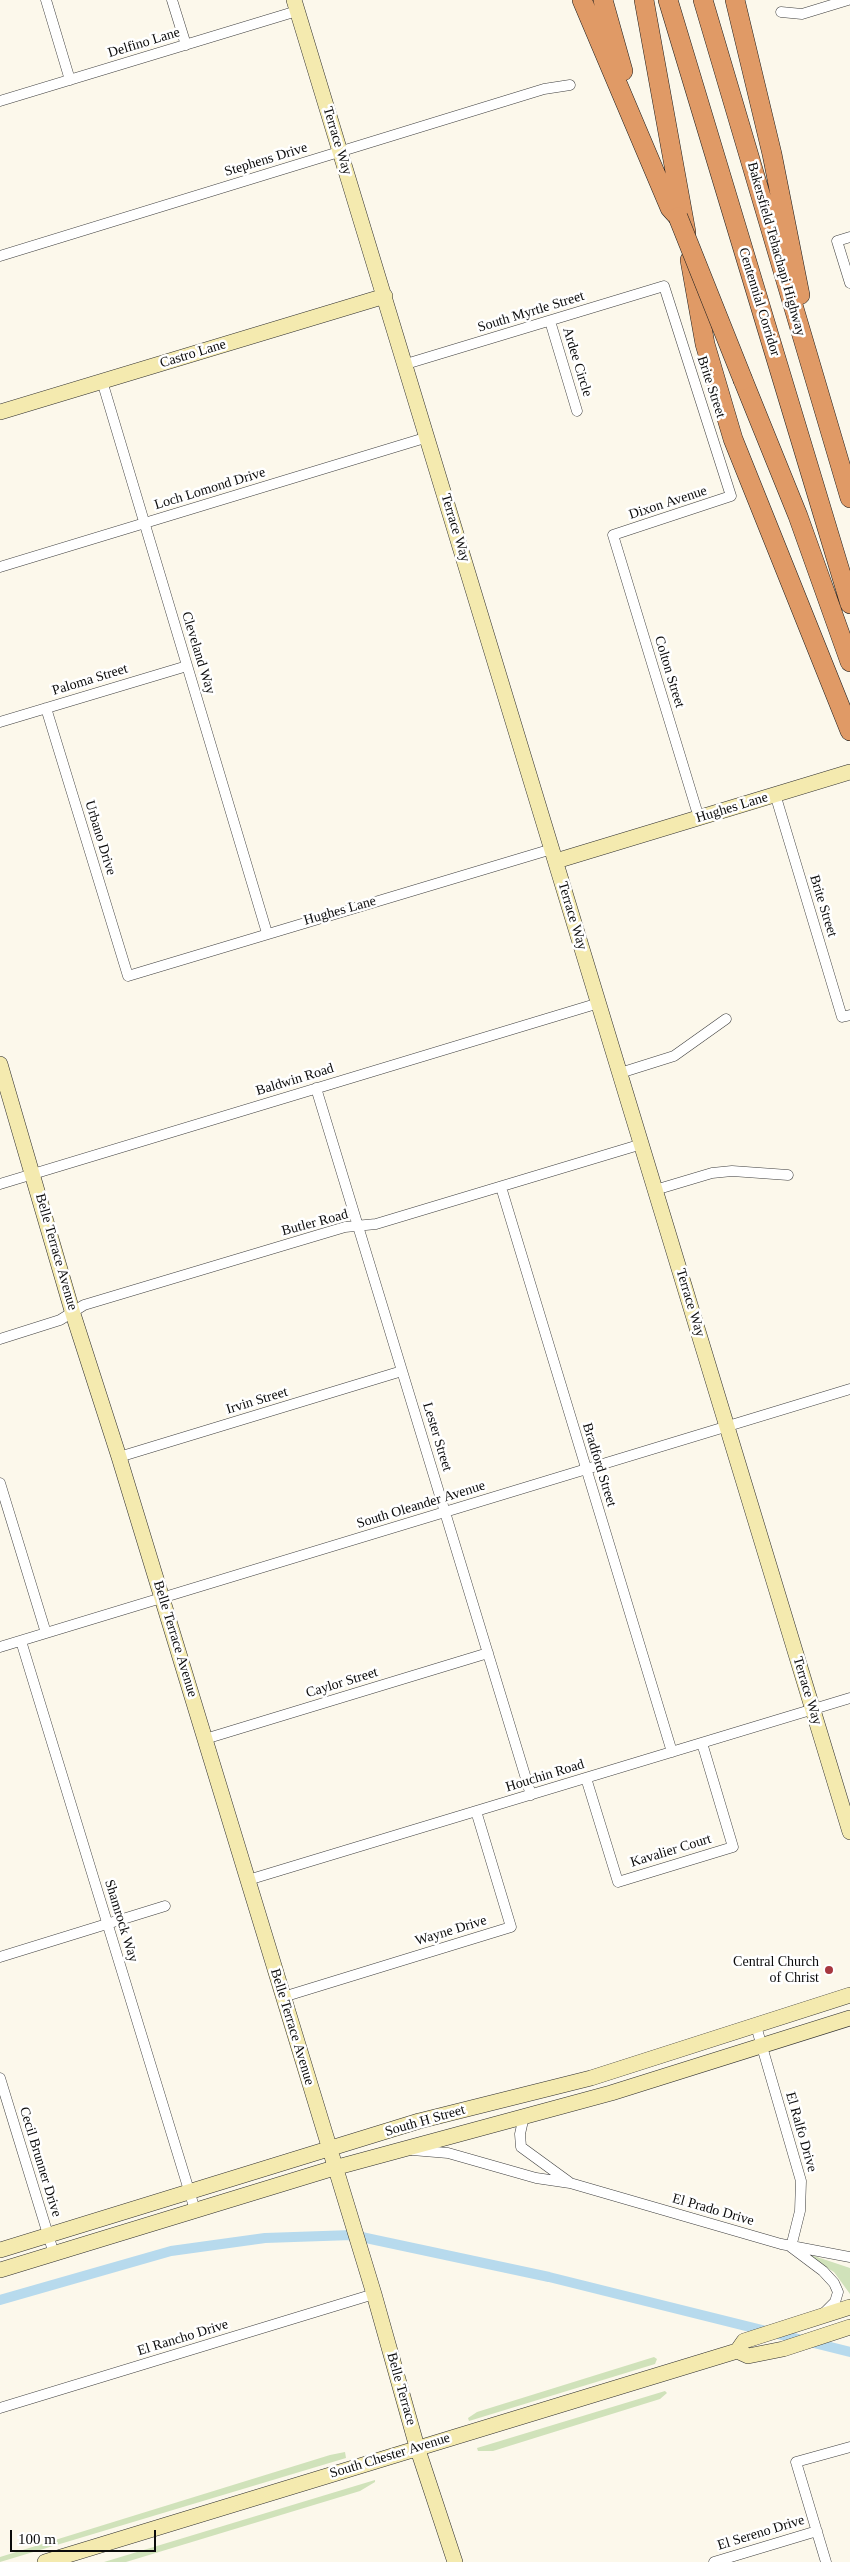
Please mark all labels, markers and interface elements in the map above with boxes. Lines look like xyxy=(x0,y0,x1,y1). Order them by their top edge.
street label: Delfino Lane xyxy=(106,24,182,62)
street label: Terrace Way xyxy=(319,105,355,177)
street label: Stephens Drive xyxy=(222,139,310,181)
street label: Bakersfield Tehachapi Highway xyxy=(743,160,809,338)
street label: Centennial Corridor xyxy=(735,246,783,358)
street label: South Myrtle Street xyxy=(476,288,586,336)
street label: Ardee Circle xyxy=(558,325,596,399)
street label: Castro Lane xyxy=(158,336,228,372)
street label: Brite Street xyxy=(693,354,729,420)
street label: Loch Lomond Drive xyxy=(153,464,267,514)
street label: Dixon Avenue xyxy=(627,482,709,524)
street label: Terrace Way xyxy=(437,492,473,564)
street label: Cleveland Way xyxy=(177,610,219,696)
street label: Colton Street xyxy=(650,634,688,710)
street label: Paloma Street xyxy=(50,661,130,699)
street label: Hughes Lane xyxy=(694,789,770,827)
street label: Urbano Drive xyxy=(81,799,119,877)
street label: Brite Street xyxy=(806,873,840,939)
street label: Terrace Way xyxy=(554,880,590,952)
street label: Hughes Lane xyxy=(302,893,378,929)
street label: Baldwin Road xyxy=(254,1060,336,1100)
street label: Belle Terrace Avenue xyxy=(31,1192,81,1312)
street label: Butler Road xyxy=(280,1206,350,1240)
street label: Terrace Way xyxy=(672,1267,708,1339)
street label: Irvin Street xyxy=(224,1384,290,1418)
street label: Lester Street xyxy=(419,1401,455,1473)
street label: Bradford Street xyxy=(578,1421,620,1509)
street label: South Oleander Avenue xyxy=(355,1477,487,1533)
street label: Belle Terrace Avenue xyxy=(149,1579,201,1699)
street label: Terrace Way xyxy=(789,1655,825,1727)
street label: Caylor Street xyxy=(304,1664,380,1702)
street label: Houchin Road xyxy=(504,1756,586,1796)
street label: Kavalier Court xyxy=(629,1831,713,1871)
street label: Shamrock Way xyxy=(100,1878,142,1964)
street label: Wayne Drive xyxy=(413,1912,489,1950)
place label: Central Church of Christ xyxy=(733,1954,819,1986)
marker: Central Church of Christ xyxy=(823,1964,835,1976)
street label: Belle Terrace Avenue xyxy=(266,1967,318,2087)
street label: El Ralfo Drive xyxy=(782,2090,820,2174)
street label: South H Street xyxy=(383,2102,467,2140)
street label: Cecil Brunner Drive xyxy=(15,2105,65,2219)
street label: El Prado Drive xyxy=(670,2190,756,2230)
street label: El Rancho Drive xyxy=(136,2316,230,2360)
street label: Belle Terrace xyxy=(383,2351,419,2427)
street label: South Chester Avenue xyxy=(328,2430,452,2482)
street label: El Sereno Drive xyxy=(715,2512,807,2554)
scale bar xyxy=(12,2520,159,2552)
text: 100 m xyxy=(18,2531,56,2547)

